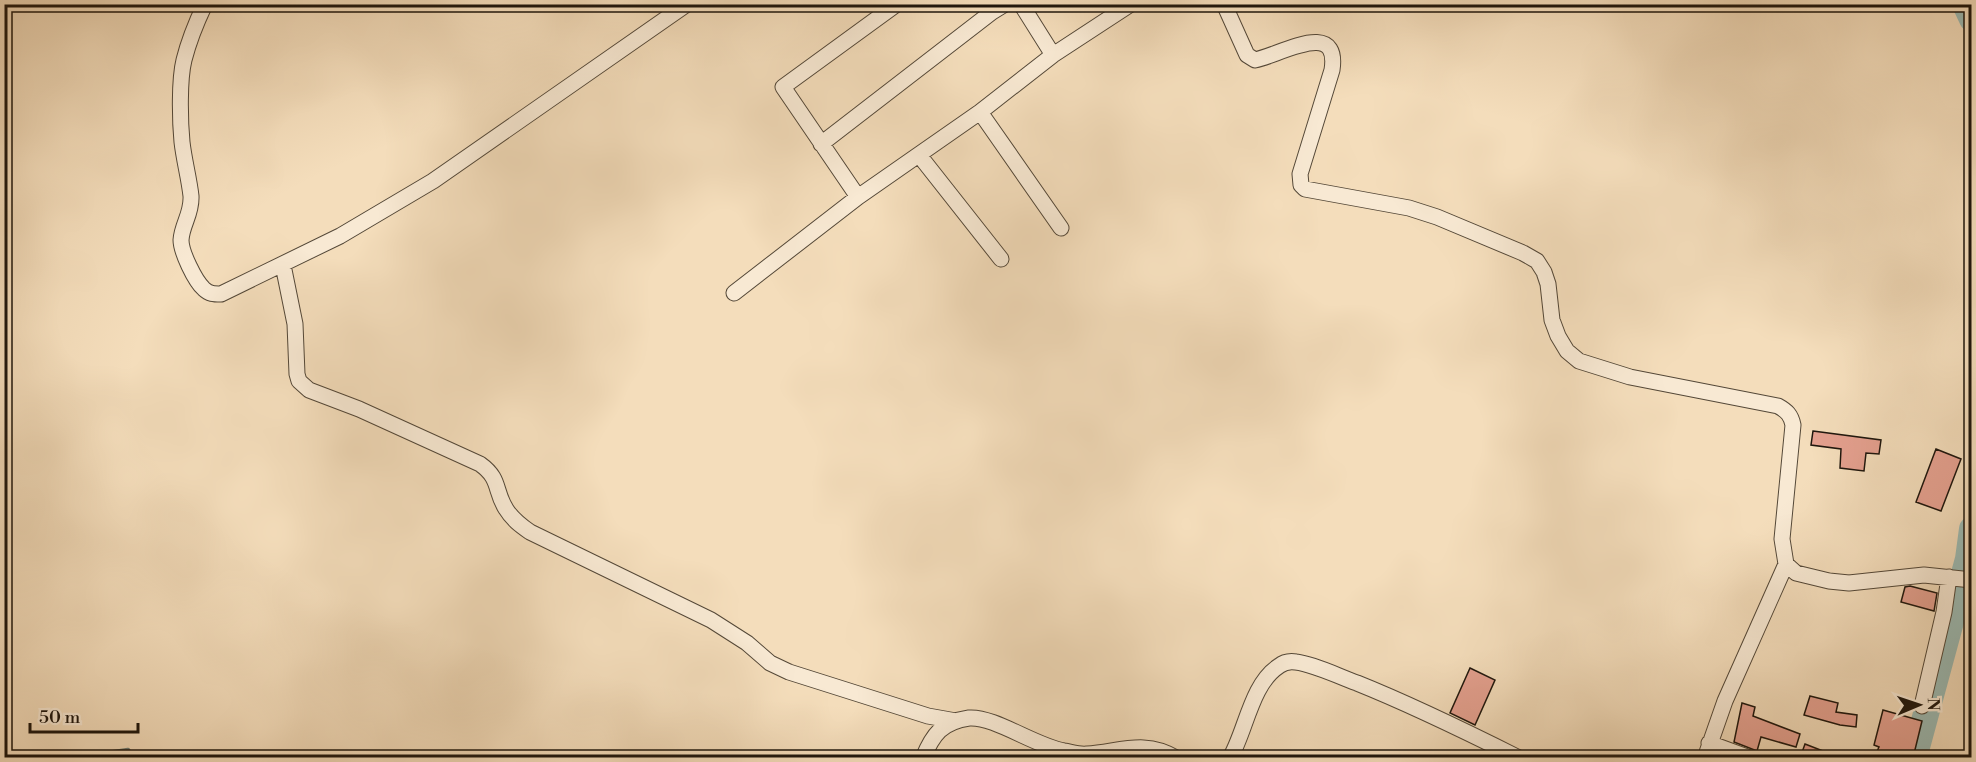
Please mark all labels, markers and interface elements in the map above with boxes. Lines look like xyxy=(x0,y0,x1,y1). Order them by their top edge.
north arrow xyxy=(1889,675,1949,735)
scale bar xyxy=(30,696,138,734)
text: N xyxy=(1923,698,1943,712)
text: 50 m xyxy=(39,706,81,729)

